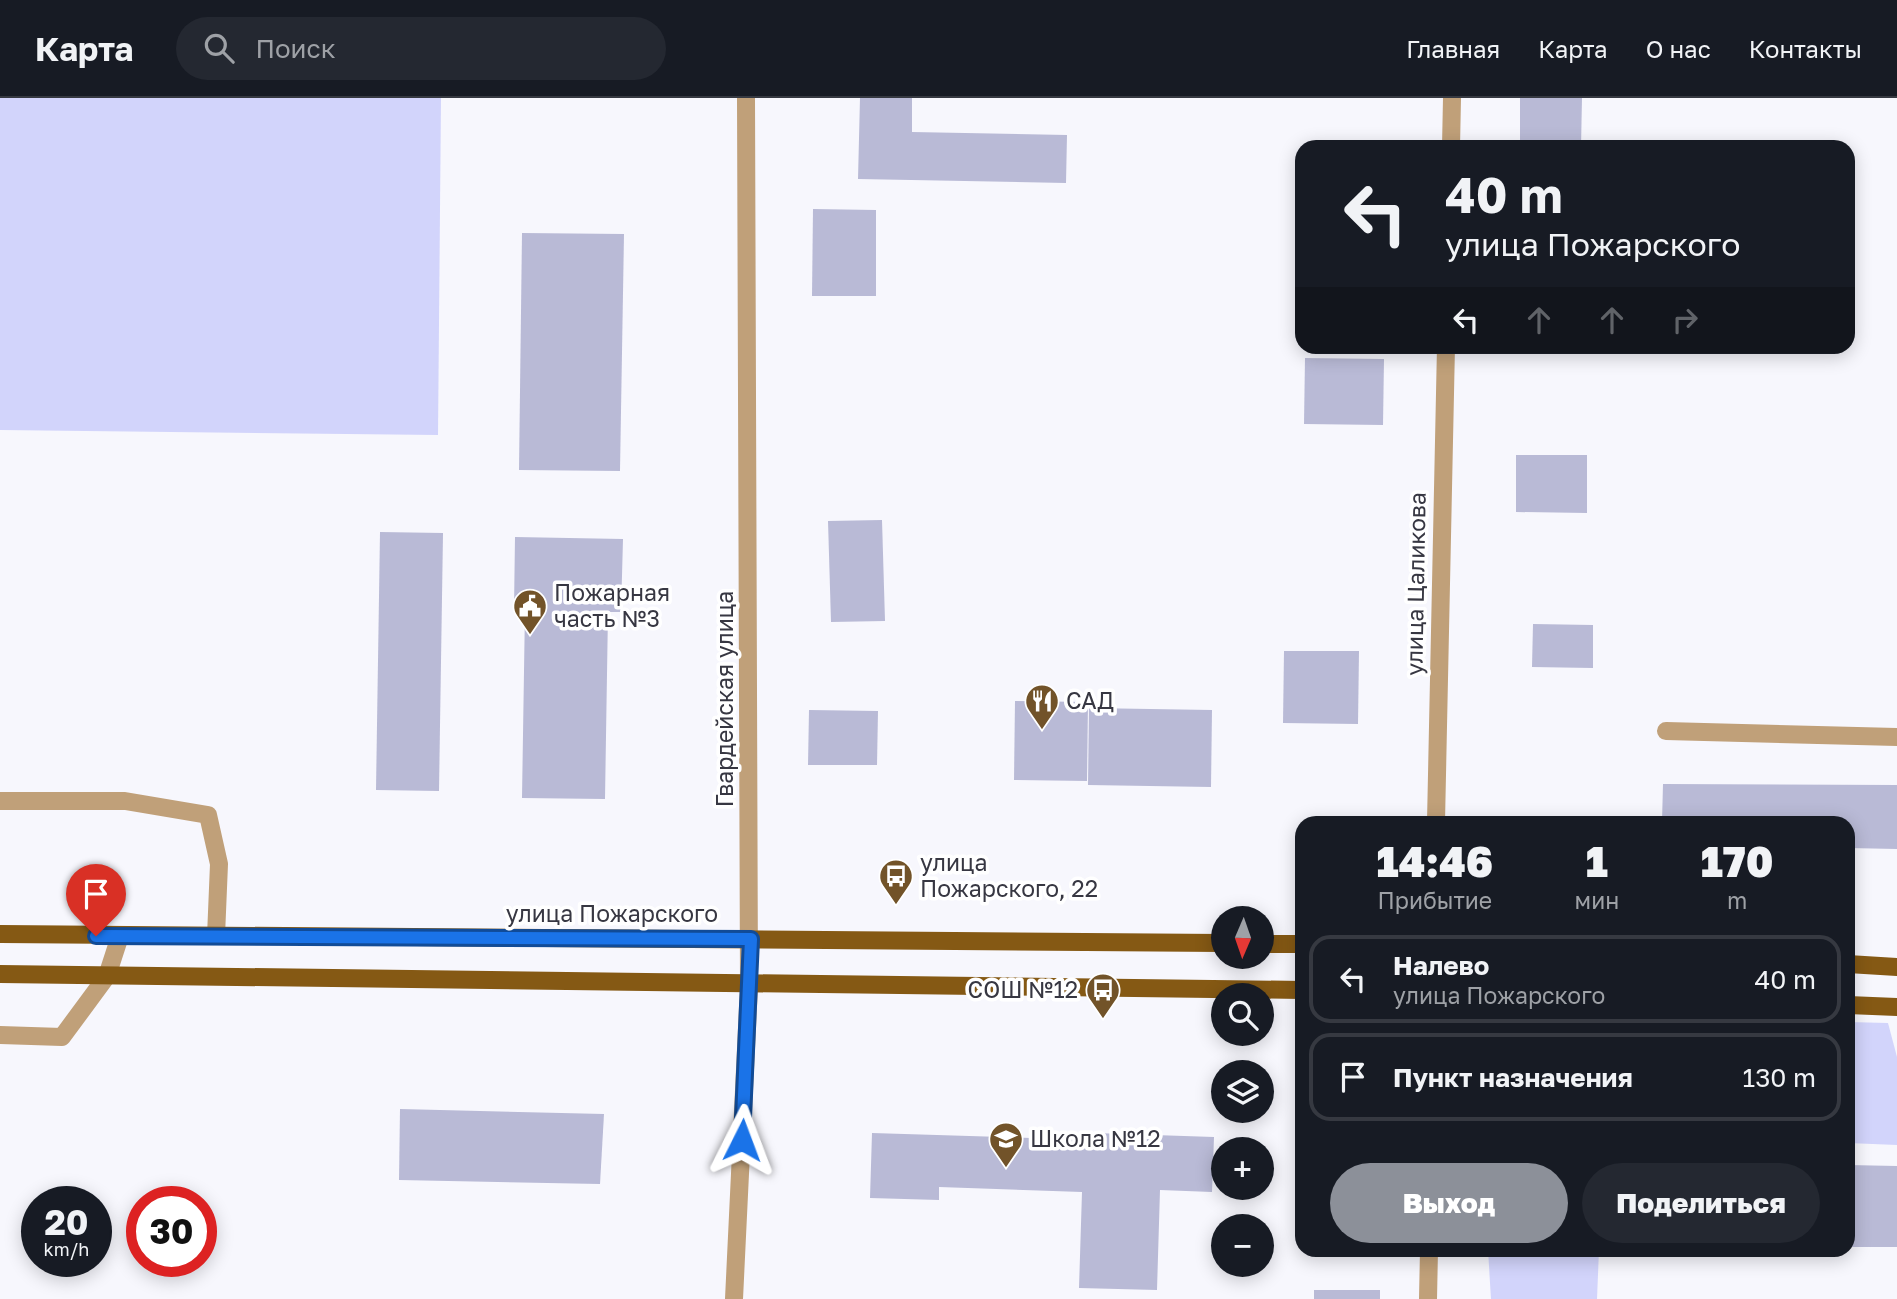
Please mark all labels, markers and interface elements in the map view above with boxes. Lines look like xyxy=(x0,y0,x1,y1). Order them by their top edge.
search box xyxy=(176,17,666,80)
text: Карта xyxy=(35,29,134,68)
icon: search xyxy=(200,29,238,67)
text: Поиск xyxy=(256,33,336,64)
text: Главная xyxy=(1406,34,1500,63)
text: Карта xyxy=(1538,34,1608,63)
text: О нас xyxy=(1646,34,1711,63)
text: Контакты xyxy=(1749,34,1862,63)
text: 40 m xyxy=(1445,165,1563,224)
icon: left xyxy=(1330,168,1421,259)
text: улица Пожарского xyxy=(1445,225,1740,263)
icon: left xyxy=(1447,301,1485,339)
icon: ahead xyxy=(1520,301,1558,339)
icon: ahead xyxy=(1593,301,1631,339)
icon: right xyxy=(1666,301,1704,339)
street label: улица Цаликова xyxy=(1399,492,1431,676)
place label: Пожарная часть №3 xyxy=(554,578,670,632)
public building icon: Пожарная часть №3 xyxy=(511,587,549,636)
street label: Гвардейская улица xyxy=(710,591,738,807)
restaurant icon: САД xyxy=(1023,682,1061,731)
place label: САД xyxy=(1066,686,1114,714)
text: 14:46 xyxy=(1376,836,1493,886)
text: 1 xyxy=(1586,836,1608,886)
text: 170 xyxy=(1701,836,1774,886)
place label: улица Пожарского, 22 xyxy=(920,848,1098,902)
bus stop icon: улица Пожарского, 22 xyxy=(877,857,915,906)
pin xyxy=(66,864,126,936)
icon: arrive xyxy=(77,875,115,913)
text: Прибытие xyxy=(1378,886,1492,914)
text: мин xyxy=(1575,886,1619,914)
text: m xyxy=(1727,886,1747,914)
street label: улица Пожарского xyxy=(506,899,718,927)
north arrow xyxy=(1211,906,1274,970)
map controls xyxy=(1211,906,1274,1277)
text: Налево xyxy=(1393,950,1489,981)
icon: left xyxy=(1334,960,1372,998)
text: 40 m xyxy=(1755,964,1816,995)
bus stop icon: СОШ №12 xyxy=(1084,971,1122,1020)
place label: СОШ №12 xyxy=(968,975,1078,1003)
text: улица Пожарского xyxy=(1393,981,1605,1009)
button: search xyxy=(1211,983,1274,1046)
icon: arrive xyxy=(1334,1058,1372,1096)
button: layers xyxy=(1211,1060,1274,1123)
text: Пункт назначения xyxy=(1393,1062,1633,1093)
text: 130 m xyxy=(1743,1062,1816,1093)
position arrow xyxy=(705,1103,779,1177)
school or university icon: Школа №12 xyxy=(987,1120,1025,1169)
place label: Школа №12 xyxy=(1030,1124,1161,1152)
button: + xyxy=(1211,1137,1274,1200)
button: Выход xyxy=(1330,1163,1568,1243)
button: Поделиться xyxy=(1582,1163,1820,1243)
speed limit sign: 30 xyxy=(126,1186,217,1277)
text: 20 xyxy=(44,1201,89,1243)
button: − xyxy=(1211,1214,1274,1277)
text: km/h xyxy=(44,1238,89,1260)

